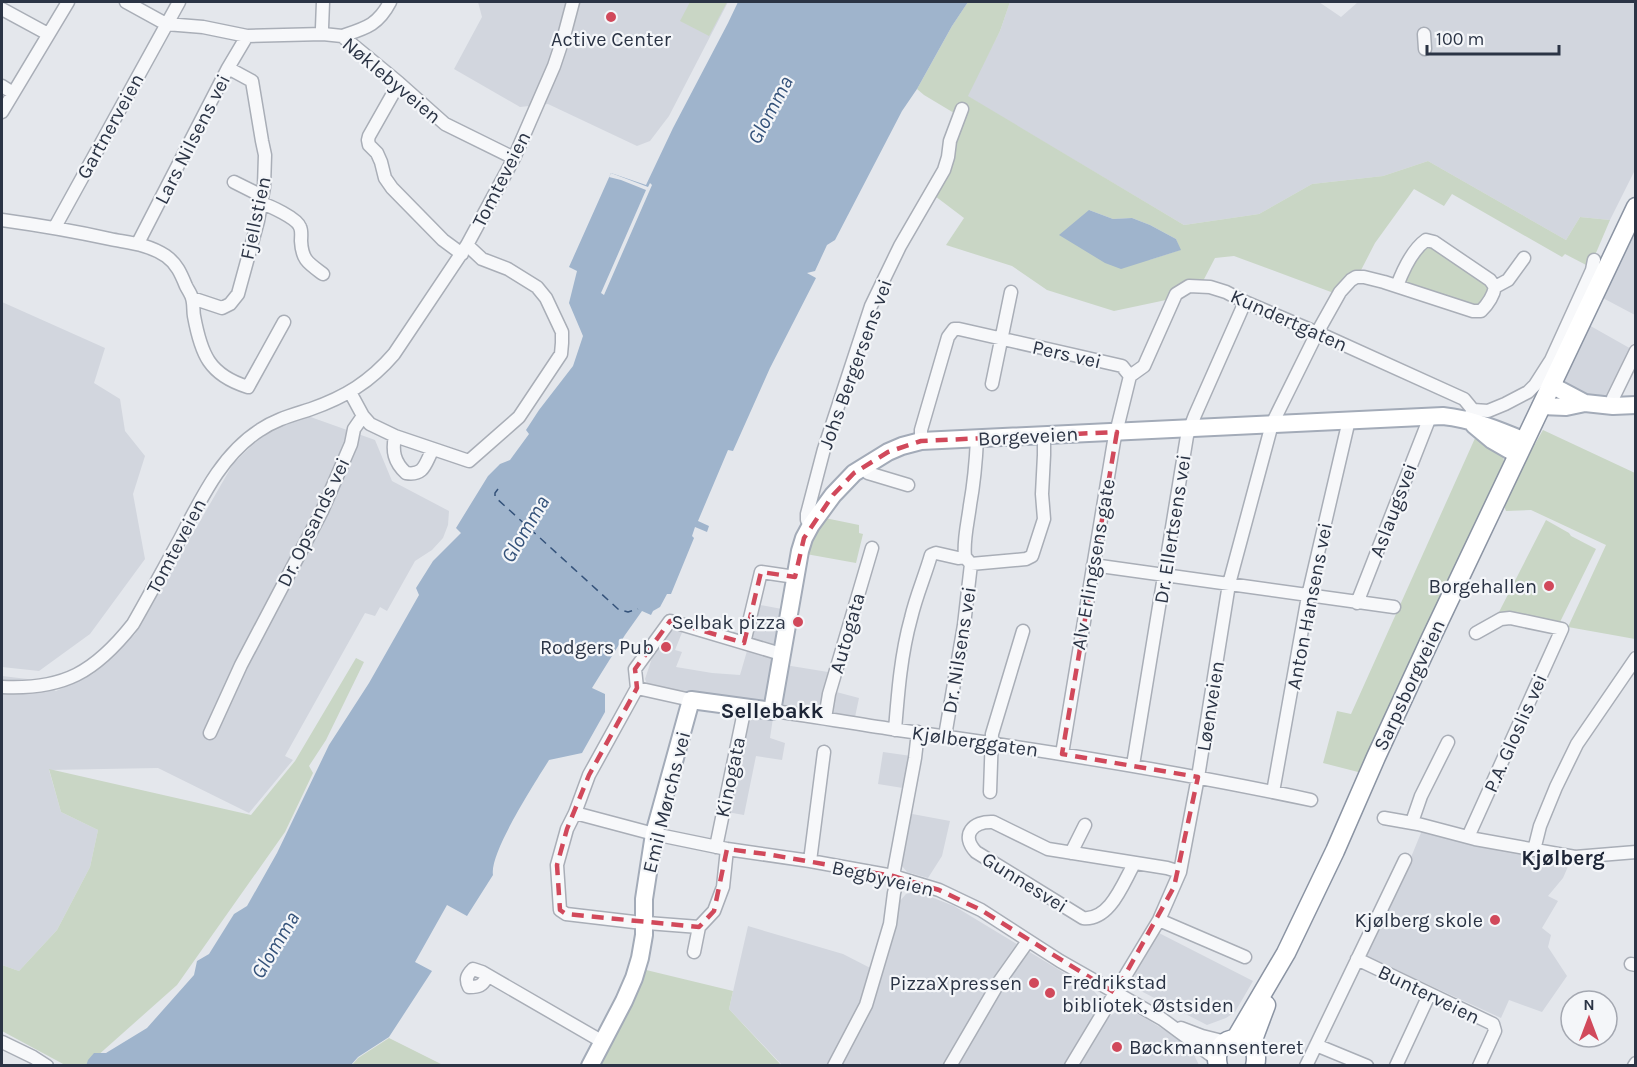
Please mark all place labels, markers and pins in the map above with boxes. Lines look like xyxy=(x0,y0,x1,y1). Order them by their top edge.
marker: Active Center xyxy=(604,10,618,24)
place label: Active Center xyxy=(551,28,672,51)
place label: Borgehallen xyxy=(1429,575,1537,598)
marker: Borgehallen xyxy=(1542,579,1556,593)
place label: Selbak pizza xyxy=(672,611,786,634)
marker: Selbak pizza xyxy=(791,615,805,629)
place label: Rodgers Pub xyxy=(540,636,654,659)
marker: Rodgers Pub xyxy=(659,640,673,654)
place label: Kjølberg skole xyxy=(1354,909,1483,932)
marker: Kjølberg skole xyxy=(1488,913,1502,927)
place label: Fredrikstad bibliotek, Østsiden xyxy=(1062,971,1234,1017)
place label: PizzaXpressen xyxy=(890,972,1022,995)
marker: PizzaXpressen xyxy=(1027,976,1041,990)
marker: Fredrikstad bibliotek, Østsiden xyxy=(1043,986,1057,1000)
place label: Bøckmannsenteret xyxy=(1129,1036,1304,1059)
marker: Bøckmannsenteret xyxy=(1110,1040,1124,1054)

